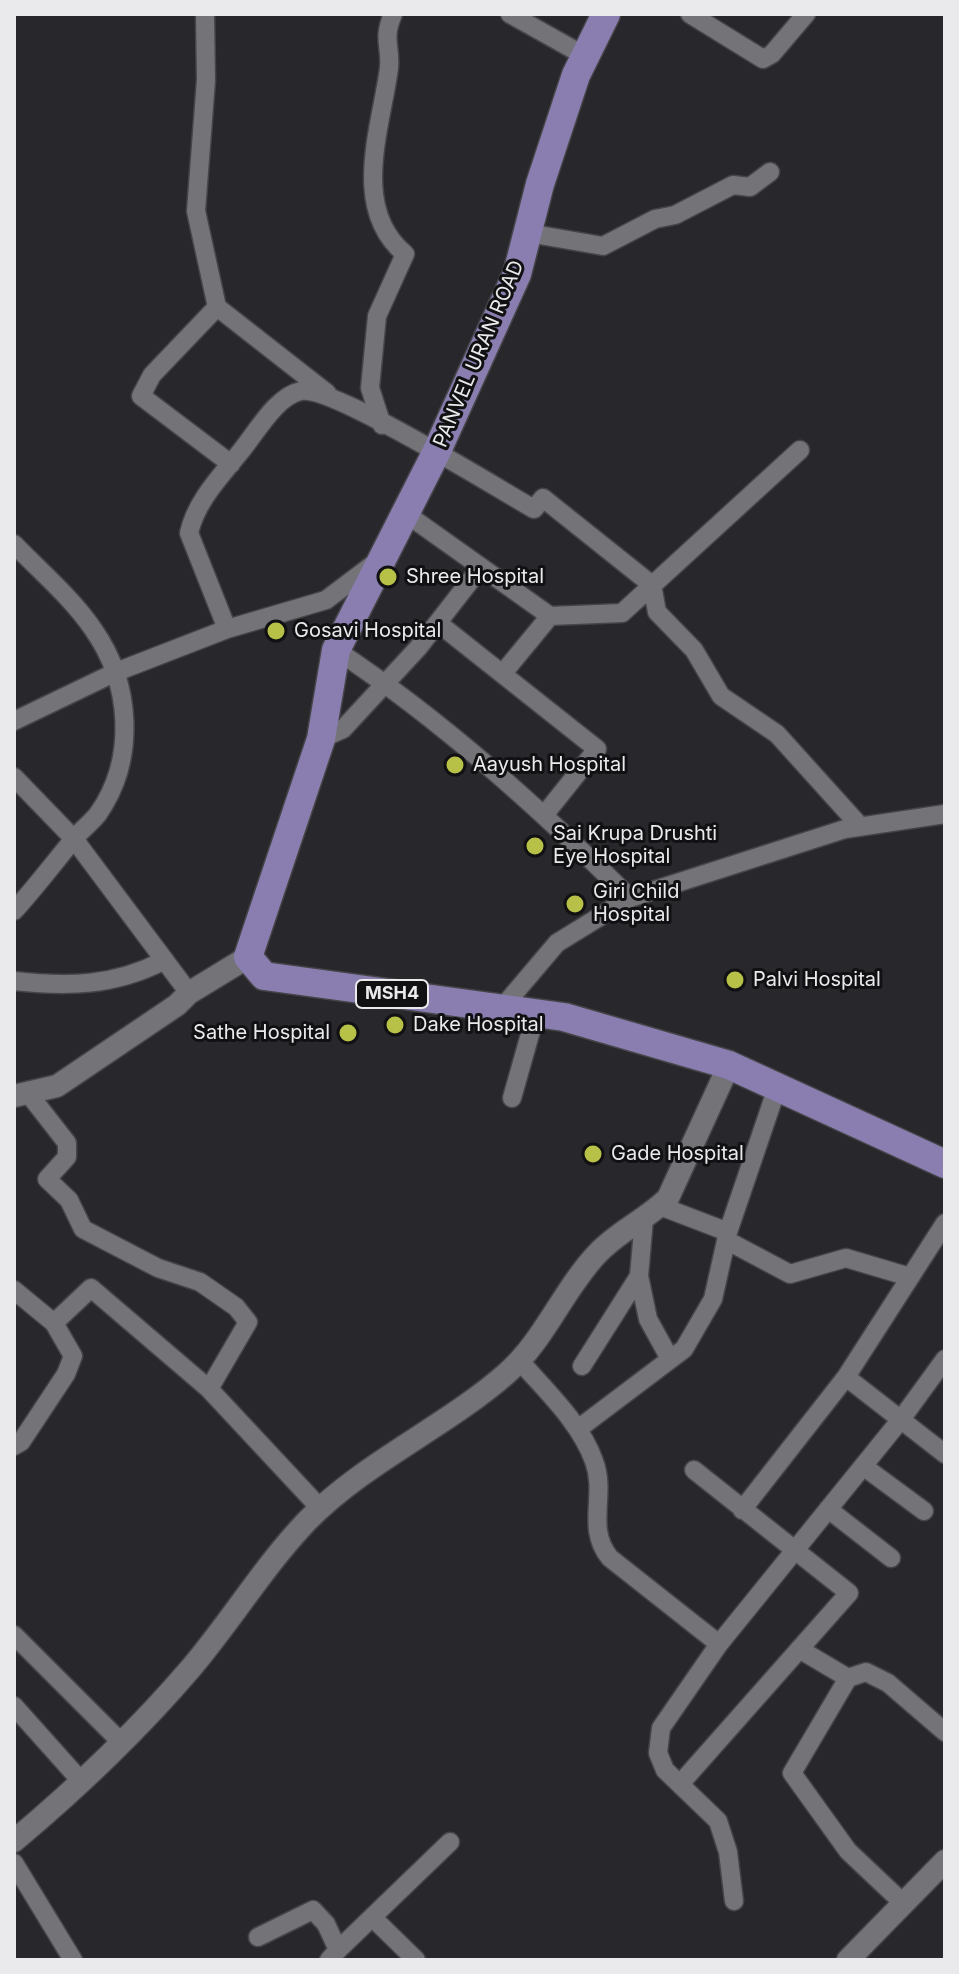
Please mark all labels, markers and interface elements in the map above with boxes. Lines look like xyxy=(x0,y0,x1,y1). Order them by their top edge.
street label: PANVEL URAN ROAD xyxy=(429,257,529,451)
place label: Shree Hospital xyxy=(406,565,544,589)
marker: Shree Hospital xyxy=(377,566,399,588)
place label: Gosavi Hospital xyxy=(294,619,441,643)
marker: Gosavi Hospital xyxy=(265,620,287,642)
place label: Aayush Hospital xyxy=(473,753,626,777)
marker: Aayush Hospital xyxy=(444,754,466,776)
place label: Sai Krupa Drushti Eye Hospital xyxy=(553,822,717,869)
marker: Sai Krupa Drushti Eye Hospital xyxy=(524,835,546,857)
place label: Giri Child Hospital xyxy=(593,880,679,927)
marker: Giri Child Hospital xyxy=(564,893,586,915)
place label: Palvi Hospital xyxy=(753,968,881,992)
marker: Palvi Hospital xyxy=(724,969,746,991)
road number: MSH4 xyxy=(356,980,428,1008)
place label: Dake Hospital xyxy=(413,1013,544,1037)
marker: Dake Hospital xyxy=(384,1014,406,1036)
place label: Sathe Hospital xyxy=(193,1021,330,1045)
marker: Sathe Hospital xyxy=(337,1022,359,1044)
place label: Gade Hospital xyxy=(611,1142,744,1166)
marker: Gade Hospital xyxy=(582,1143,604,1165)

